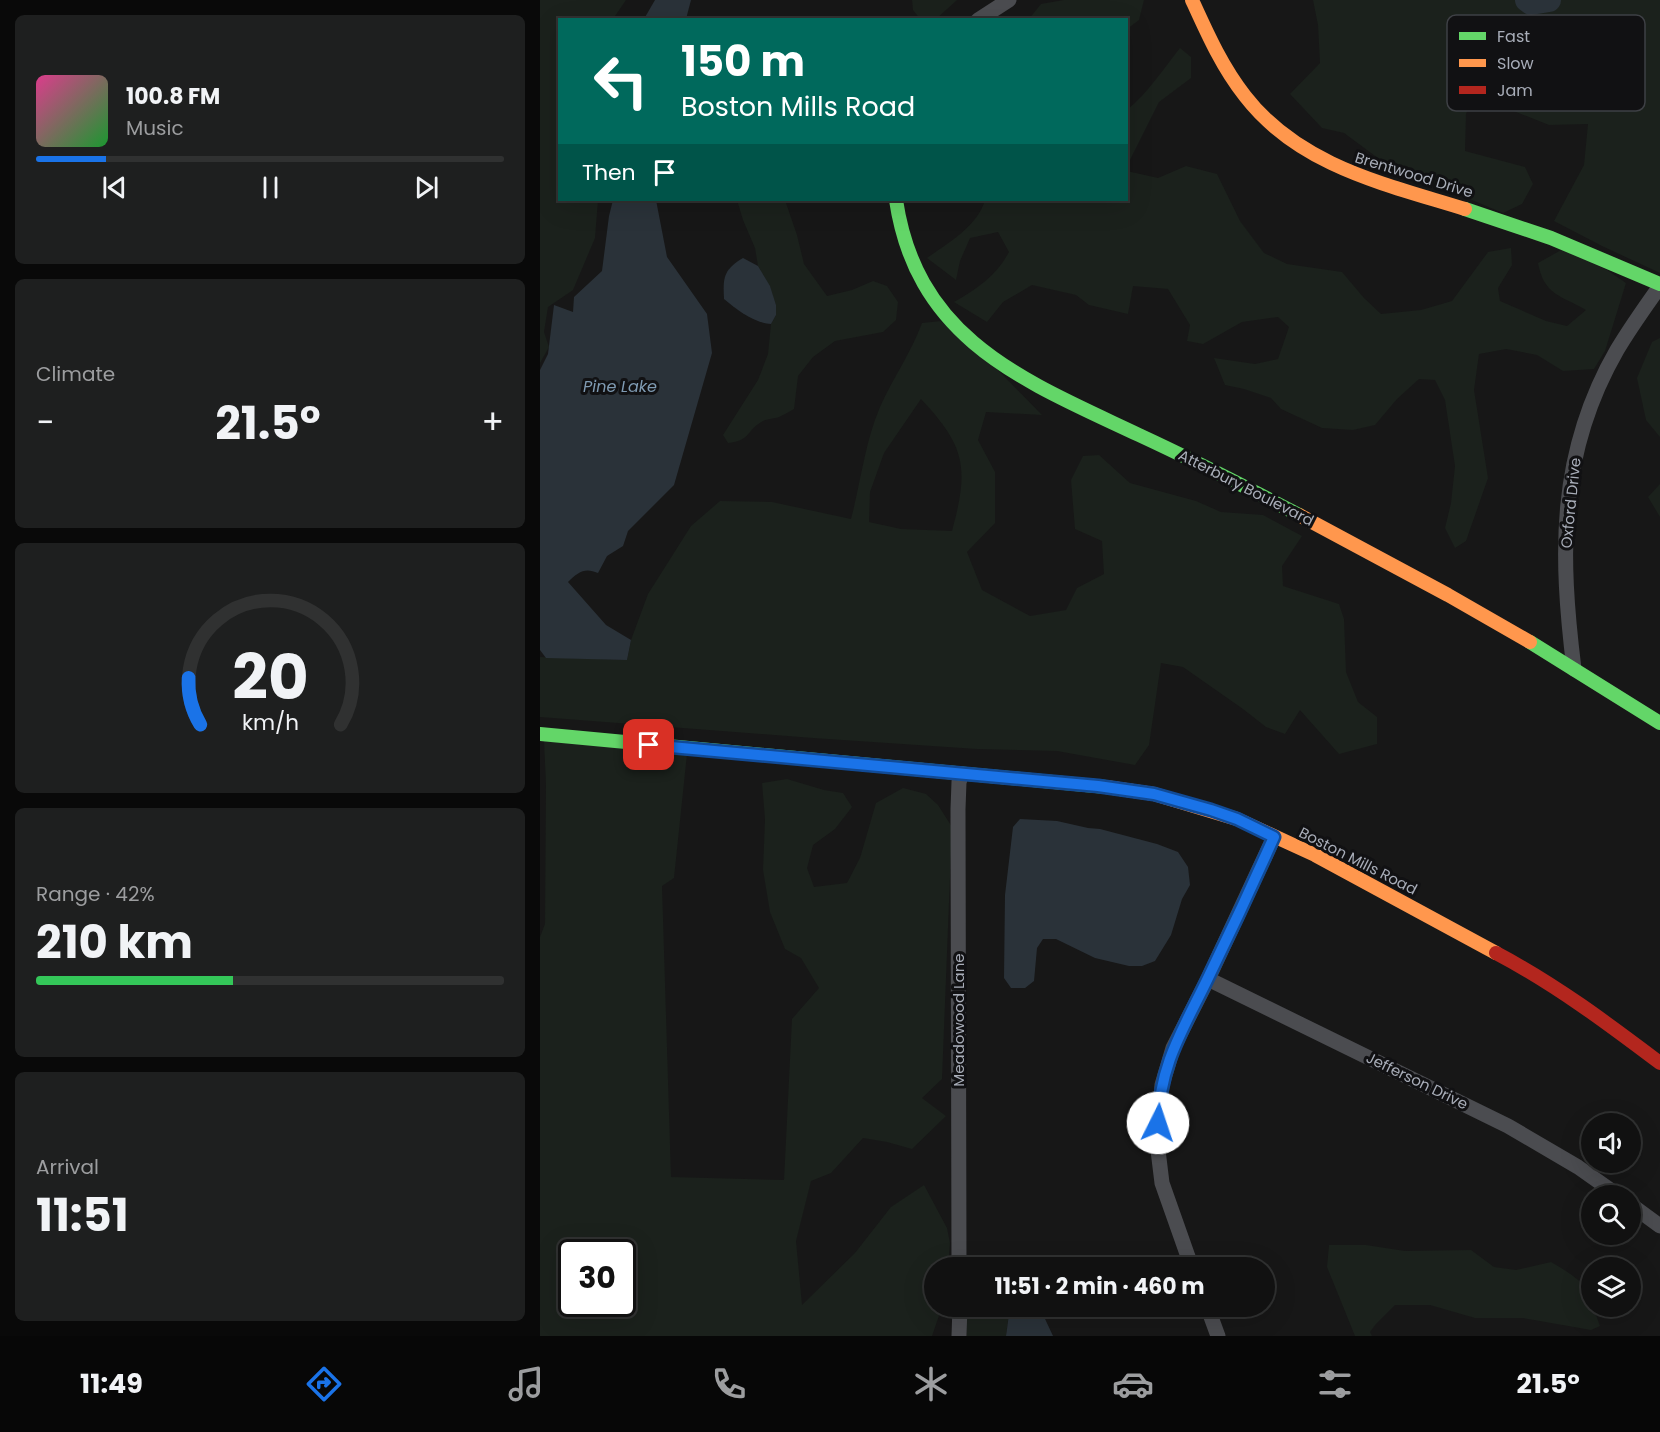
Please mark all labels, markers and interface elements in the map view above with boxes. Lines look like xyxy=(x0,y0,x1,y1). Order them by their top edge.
legend xyxy=(1447,15,1645,111)
text: Fast xyxy=(1497,25,1530,48)
text: 150 m xyxy=(681,32,805,91)
icon: left xyxy=(582,42,660,120)
text: Slow xyxy=(1497,52,1534,75)
text: Jam xyxy=(1497,79,1533,102)
text: 100.8 FM xyxy=(126,81,220,112)
text: Boston Mills Road xyxy=(681,88,915,125)
text: Music xyxy=(126,114,184,142)
street label: Brentwood Drive xyxy=(1353,147,1476,202)
icon: arrive xyxy=(648,156,681,189)
text: Then xyxy=(582,157,636,188)
icon: previous xyxy=(98,171,131,204)
icon: pause xyxy=(254,171,287,204)
icon: next xyxy=(410,171,443,204)
text: Climate xyxy=(36,360,115,388)
water label: Pine Lake xyxy=(583,375,657,398)
text: 21.5° xyxy=(215,392,321,455)
text: − xyxy=(36,399,54,446)
text: + xyxy=(481,399,504,446)
street label: Atterbury Boulevard xyxy=(1175,444,1318,531)
street label: Oxford Drive xyxy=(1555,457,1586,549)
text: 20 xyxy=(232,633,308,721)
text: km/h xyxy=(241,707,299,738)
pin xyxy=(623,719,674,770)
icon: arrive xyxy=(632,728,665,761)
street label: Boston Mills Road xyxy=(1295,822,1421,899)
text: Range · 42% xyxy=(36,880,155,908)
text: 210 km xyxy=(36,911,193,974)
street label: Meadowood Lane xyxy=(948,953,969,1087)
street label: Jefferson Drive xyxy=(1363,1047,1472,1114)
position arrow xyxy=(1126,1091,1190,1155)
map controls xyxy=(1581,1113,1641,1317)
button: sound xyxy=(1581,1113,1641,1173)
text: Arrival xyxy=(36,1153,99,1181)
text: 11:51 xyxy=(36,1184,129,1247)
button: search xyxy=(1581,1185,1641,1245)
speed limit sign: 30 xyxy=(558,1239,636,1317)
button: layers xyxy=(1581,1257,1641,1317)
text: 11:51 · 2 min · 460 m xyxy=(994,1271,1205,1302)
icon: directions xyxy=(303,1363,345,1405)
icon: music xyxy=(505,1363,547,1405)
icon: phone xyxy=(708,1363,750,1405)
icon: climate xyxy=(910,1363,952,1405)
icon: car xyxy=(1112,1363,1154,1405)
icon: filters xyxy=(1314,1363,1356,1405)
text: 11:49 xyxy=(80,1365,143,1402)
text: 21.5° xyxy=(1517,1365,1580,1402)

